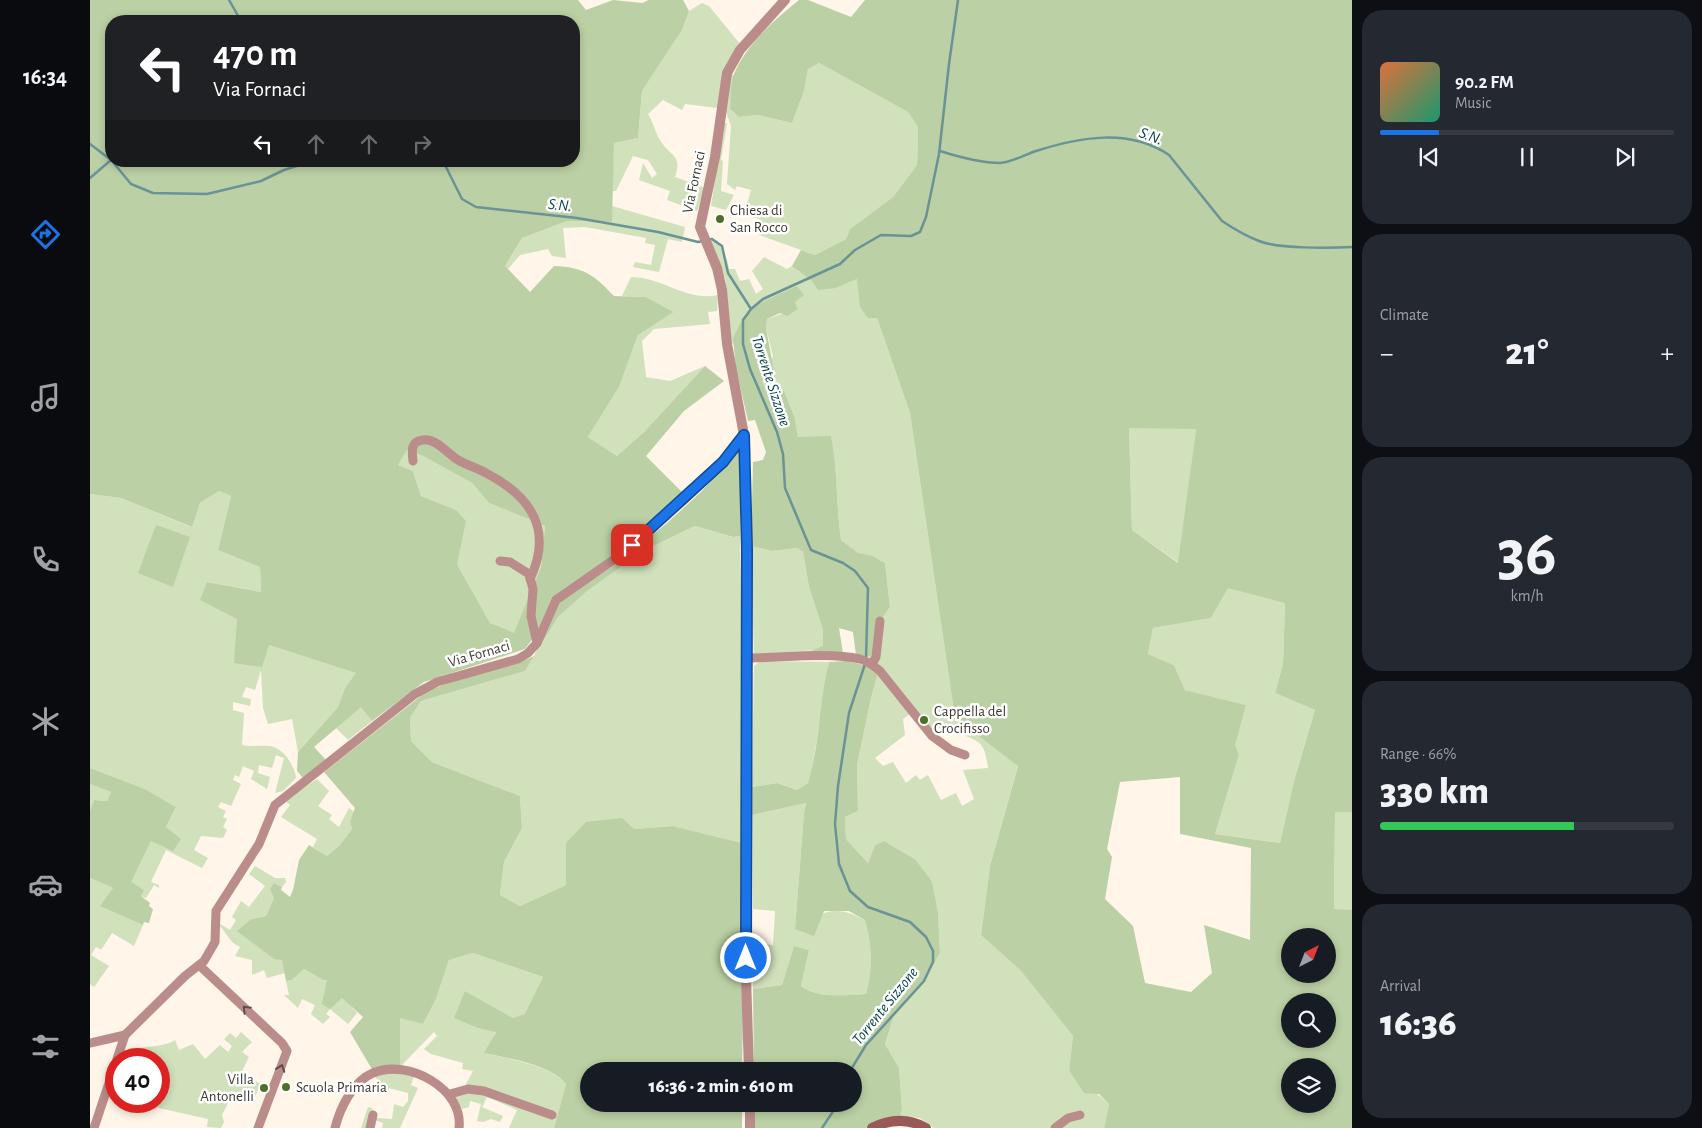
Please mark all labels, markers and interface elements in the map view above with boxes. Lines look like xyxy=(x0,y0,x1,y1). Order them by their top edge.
icon: left xyxy=(130,35,195,100)
text: 470 m xyxy=(213,37,298,72)
text: 16:34 xyxy=(23,66,67,88)
text: 90.2 FM xyxy=(1455,73,1514,92)
text: Via Fornaci xyxy=(213,78,306,100)
text: Music xyxy=(1455,95,1491,111)
water label: S.N. xyxy=(1137,124,1165,148)
icon: left xyxy=(249,130,277,158)
icon: ahead xyxy=(302,130,330,158)
icon: ahead xyxy=(355,130,383,158)
icon: right xyxy=(408,130,436,158)
icon: previous xyxy=(1415,143,1443,171)
icon: pause xyxy=(1513,143,1541,171)
icon: next xyxy=(1611,143,1639,171)
street label: Via Fornaci xyxy=(680,149,708,215)
water label: S.N. xyxy=(547,196,573,214)
place label: Chiesa di San Rocco xyxy=(730,203,788,235)
marker: Chiesa di San Rocco xyxy=(714,213,726,225)
icon: directions xyxy=(28,217,63,252)
text: Climate xyxy=(1380,307,1429,323)
water label: Torrente Sizzone xyxy=(749,334,793,428)
text: 21° xyxy=(1505,334,1549,372)
text: − xyxy=(1380,340,1393,368)
text: + xyxy=(1661,340,1674,368)
icon: music xyxy=(28,380,63,415)
text: 36 xyxy=(1497,522,1557,587)
pin xyxy=(611,524,653,566)
icon: arrive xyxy=(618,531,646,559)
icon: phone xyxy=(28,542,63,577)
text: km/h xyxy=(1510,588,1544,604)
street label: Via Fornaci xyxy=(446,638,512,670)
icon: climate xyxy=(28,704,63,739)
place label: Cappella del Crocifisso xyxy=(934,704,1006,736)
marker: Cappella del Crocifisso xyxy=(918,714,930,726)
text: Range · 66% xyxy=(1380,746,1456,762)
text: 330 km xyxy=(1380,773,1489,811)
icon: car xyxy=(28,867,63,902)
north arrow xyxy=(1281,928,1336,982)
map controls xyxy=(1281,928,1336,1113)
position arrow xyxy=(719,931,771,983)
water label: Torrente Sizzone xyxy=(849,964,921,1048)
text: Arrival xyxy=(1380,978,1421,994)
button: search xyxy=(1281,993,1336,1048)
text: 16:36 xyxy=(1380,1005,1457,1043)
one-way arrow xyxy=(243,1006,252,1015)
icon: filters xyxy=(28,1029,63,1064)
speed limit sign: 40 xyxy=(105,1048,170,1113)
button: layers xyxy=(1281,1058,1336,1113)
one-way arrow xyxy=(275,1065,285,1073)
place label: Villa Antonelli xyxy=(200,1072,254,1104)
text: 16:36 · 2 min · 610 m xyxy=(649,1077,793,1096)
place label: Scuola Primaria xyxy=(296,1080,387,1095)
marker: Scuola Primaria xyxy=(280,1081,292,1093)
marker: Villa Antonelli xyxy=(258,1082,270,1094)

